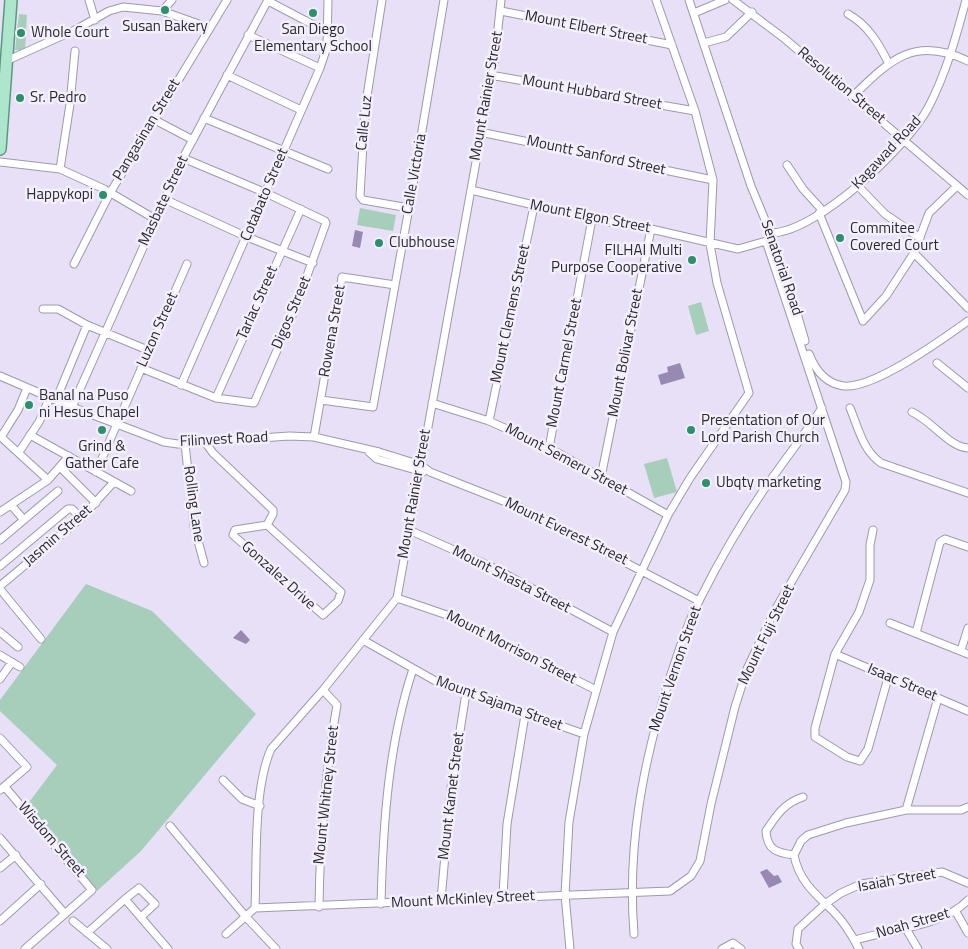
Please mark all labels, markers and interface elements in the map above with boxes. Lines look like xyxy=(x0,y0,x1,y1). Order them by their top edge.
marker: Susan Bakery xyxy=(159,4,171,16)
marker: San Diego Elementary School xyxy=(307,7,319,19)
street label: Mount Elbert Street xyxy=(523,7,649,49)
place label: Susan Bakery xyxy=(122,18,208,36)
place label: San Diego Elementary School xyxy=(254,21,372,56)
place label: Whole Court xyxy=(31,24,109,42)
marker: Whole Court xyxy=(15,27,27,39)
street label: Mount Rainier Street xyxy=(467,30,507,162)
street label: Resolution Street xyxy=(793,44,889,128)
street label: Mount Hubbard Street xyxy=(521,72,663,114)
street label: Pangasinan Street xyxy=(110,76,184,184)
place label: Sr. Pedro xyxy=(30,89,86,107)
marker: Sr. Pedro xyxy=(14,92,26,104)
street label: Calle Luz xyxy=(353,95,377,151)
street label: Kagawad Road xyxy=(848,113,926,193)
street label: Calle Victoria xyxy=(399,132,431,216)
street label: Mountt Sanford Street xyxy=(525,132,667,180)
street label: Cotabato Street xyxy=(237,146,293,244)
street label: Masbate Street xyxy=(135,153,193,249)
place label: Happykopi xyxy=(26,186,93,204)
marker: Happykopi xyxy=(97,189,109,201)
street label: Mount Elgon Street xyxy=(528,196,652,238)
street label: Senatorial Road xyxy=(756,218,806,318)
place label: Commitee Covered Court xyxy=(850,220,939,255)
marker: Commitee Covered Court xyxy=(834,232,846,244)
place label: Clubhouse xyxy=(389,234,455,252)
marker: Clubhouse xyxy=(373,237,385,249)
place label: FILHAI Multi Purpose Cooperative xyxy=(551,242,682,277)
street label: Mount Clemens Street xyxy=(488,243,534,385)
marker: FILHAI Multi Purpose Cooperative xyxy=(686,254,698,266)
street label: Tarlac Street xyxy=(234,263,282,343)
street label: Digos Street xyxy=(269,274,315,352)
street label: Rowena Street xyxy=(316,283,350,379)
street label: Mount Bolivar Street xyxy=(605,287,647,419)
street label: Luzon Street xyxy=(134,290,182,370)
street label: Mount Carmel Street xyxy=(544,297,586,429)
place label: Banal na Puso ni Hesus Chapel xyxy=(39,387,139,422)
marker: Banal na Puso ni Hesus Chapel xyxy=(23,399,35,411)
place label: Presentation of Our Lord Parish Church xyxy=(701,412,825,447)
street label: Mount Semeru Street xyxy=(502,420,630,500)
marker: Grind & Gather Cafe xyxy=(96,424,108,436)
marker: Presentation of Our Lord Parish Church xyxy=(685,424,697,436)
street label: Mount Rainier Street xyxy=(395,428,435,560)
street label: Filinvest Road xyxy=(179,429,269,451)
place label: Grind & Gather Cafe xyxy=(65,438,139,473)
street label: Rolling Lane xyxy=(179,465,207,543)
place label: Ubqty marketing xyxy=(716,474,821,492)
marker: Ubqty marketing xyxy=(700,477,712,489)
street label: Mount Everest Street xyxy=(502,494,630,570)
street label: Jasmin Street xyxy=(20,501,96,571)
street label: Gonzalez Drive xyxy=(237,538,319,614)
street label: Mount Shasta Street xyxy=(449,542,573,618)
street label: Mount Fuji Street xyxy=(735,582,799,688)
street label: Mount Vernon Street xyxy=(646,604,706,734)
street label: Mount Morrison Street xyxy=(443,607,579,689)
street label: Isaac Street xyxy=(864,660,940,706)
street label: Mount Sajama Street xyxy=(433,673,565,735)
street label: Mount Whitney Street xyxy=(311,725,343,865)
street label: Mount Kamet Street xyxy=(435,731,469,861)
street label: Wisdom Street xyxy=(13,799,89,881)
street label: Isaiah Street xyxy=(857,865,937,897)
street label: Mount McKinley Street xyxy=(391,887,535,913)
street label: Noah Street xyxy=(874,905,952,943)

